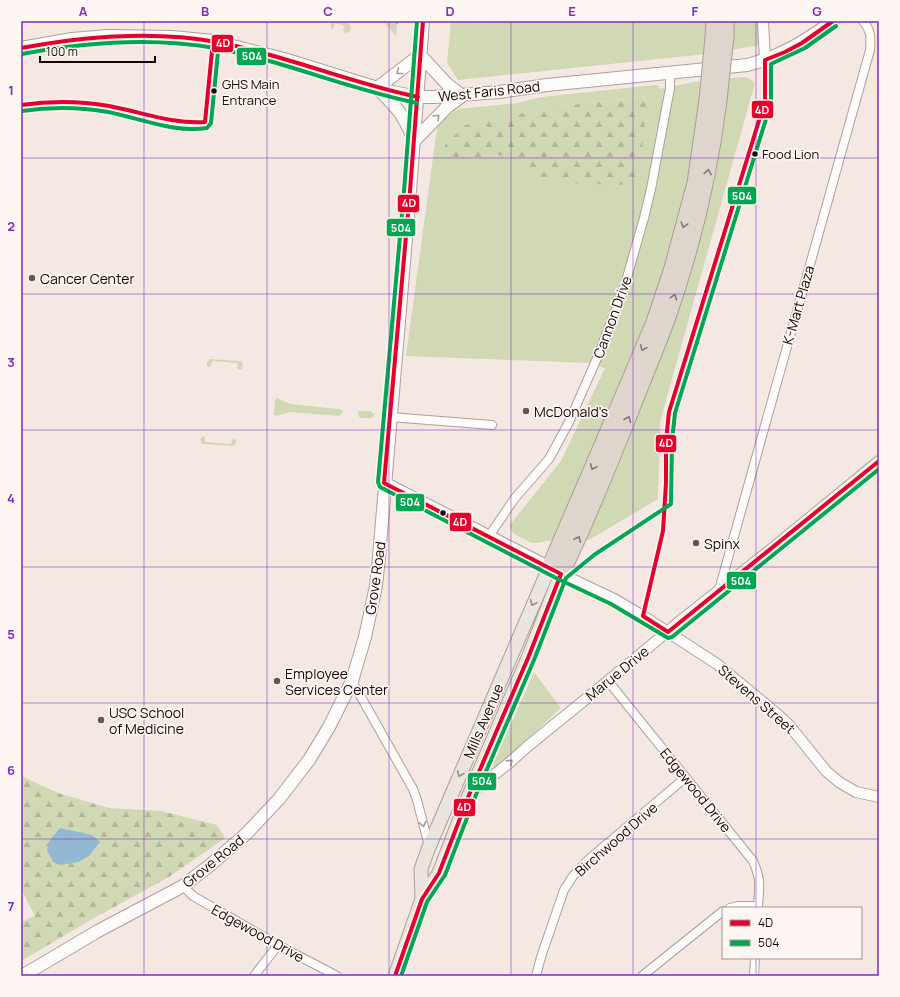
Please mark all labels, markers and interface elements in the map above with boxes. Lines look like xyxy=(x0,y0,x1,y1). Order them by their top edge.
text: A xyxy=(79,2,88,20)
text: B xyxy=(201,2,209,20)
text: C xyxy=(323,2,333,20)
text: D xyxy=(445,2,455,20)
text: E xyxy=(568,2,576,20)
text: F xyxy=(692,2,699,20)
text: G xyxy=(812,2,822,20)
line badge: 4D xyxy=(211,34,234,53)
text: 4D xyxy=(216,35,230,50)
scale bar xyxy=(40,38,155,64)
text: 100 m xyxy=(46,43,78,60)
line badge: 504 xyxy=(236,47,267,66)
text: 504 xyxy=(242,48,262,63)
one-way arrow xyxy=(396,68,403,75)
place label: GHS Main Entrance xyxy=(222,75,280,109)
street label: West Faris Road xyxy=(437,76,541,106)
text: 1 xyxy=(8,81,14,99)
marker: GHS Main Entrance xyxy=(209,86,219,96)
line badge: 4D xyxy=(751,100,774,119)
text: 4D xyxy=(755,102,769,117)
one-way arrow xyxy=(432,114,440,122)
place label: Food Lion xyxy=(762,145,819,163)
marker: Food Lion xyxy=(750,149,760,159)
one-way arrow xyxy=(703,169,711,175)
line badge: 504 xyxy=(727,186,757,205)
text: 504 xyxy=(732,188,752,203)
line badge: 4D xyxy=(397,194,420,213)
text: 4D xyxy=(402,195,416,210)
text: 2 xyxy=(7,217,15,235)
line badge: 504 xyxy=(386,218,416,237)
text: 504 xyxy=(391,220,411,235)
one-way arrow xyxy=(680,221,689,228)
street label: K-Mart Plaza xyxy=(778,263,818,347)
place label: Cancer Center xyxy=(40,269,135,288)
marker: Cancer Center xyxy=(27,273,37,283)
street label: Cannon Drive xyxy=(588,273,636,361)
one-way arrow xyxy=(670,294,678,301)
one-way arrow xyxy=(640,344,648,352)
text: 3 xyxy=(7,353,15,371)
place label: McDonald's xyxy=(534,402,608,421)
marker: McDonald's xyxy=(521,406,531,416)
one-way arrow xyxy=(623,415,631,422)
line badge: 4D xyxy=(655,434,677,453)
text: 4D xyxy=(659,435,673,450)
one-way arrow xyxy=(589,464,597,471)
text: 4 xyxy=(7,489,15,507)
line badge: 504 xyxy=(395,493,425,512)
text: 504 xyxy=(400,494,420,509)
unlabelled marker xyxy=(438,508,448,518)
line badge: 4D xyxy=(449,512,472,532)
text: 4D xyxy=(453,514,467,529)
place label: Spinx xyxy=(704,534,741,553)
one-way arrow xyxy=(573,535,581,543)
marker: Spinx xyxy=(691,538,701,548)
street label: Grove Road xyxy=(360,540,390,616)
line badge: 504 xyxy=(726,571,757,590)
text: 504 xyxy=(731,573,751,588)
one-way arrow xyxy=(530,599,538,606)
text: 5 xyxy=(7,625,15,643)
street label: Marue Drive xyxy=(581,642,653,704)
street label: Stevens Street xyxy=(714,660,800,738)
place label: Employee Services Center xyxy=(285,664,388,699)
marker: Employee Services Center xyxy=(272,676,282,686)
street label: Mills Avenue xyxy=(459,681,507,761)
place label: USC School of Medicine xyxy=(109,703,184,738)
marker: USC School of Medicine xyxy=(96,715,106,725)
street label: Edgewood Drive xyxy=(656,744,736,836)
one-way arrow xyxy=(505,759,513,767)
text: 6 xyxy=(7,761,15,779)
one-way arrow xyxy=(457,770,465,778)
line badge: 504 xyxy=(467,772,497,791)
text: 504 xyxy=(472,773,492,788)
line badge: 4D xyxy=(453,798,476,817)
street label: Birchwood Drive xyxy=(571,798,661,880)
text: 4D xyxy=(457,799,471,814)
one-way arrow xyxy=(419,821,427,827)
street label: Grove Road xyxy=(178,830,248,892)
text: 7 xyxy=(8,897,15,915)
street label: Edgewood Drive xyxy=(208,900,308,966)
legend xyxy=(722,907,862,959)
text: 4D xyxy=(758,914,773,931)
text: 504 xyxy=(758,934,779,951)

